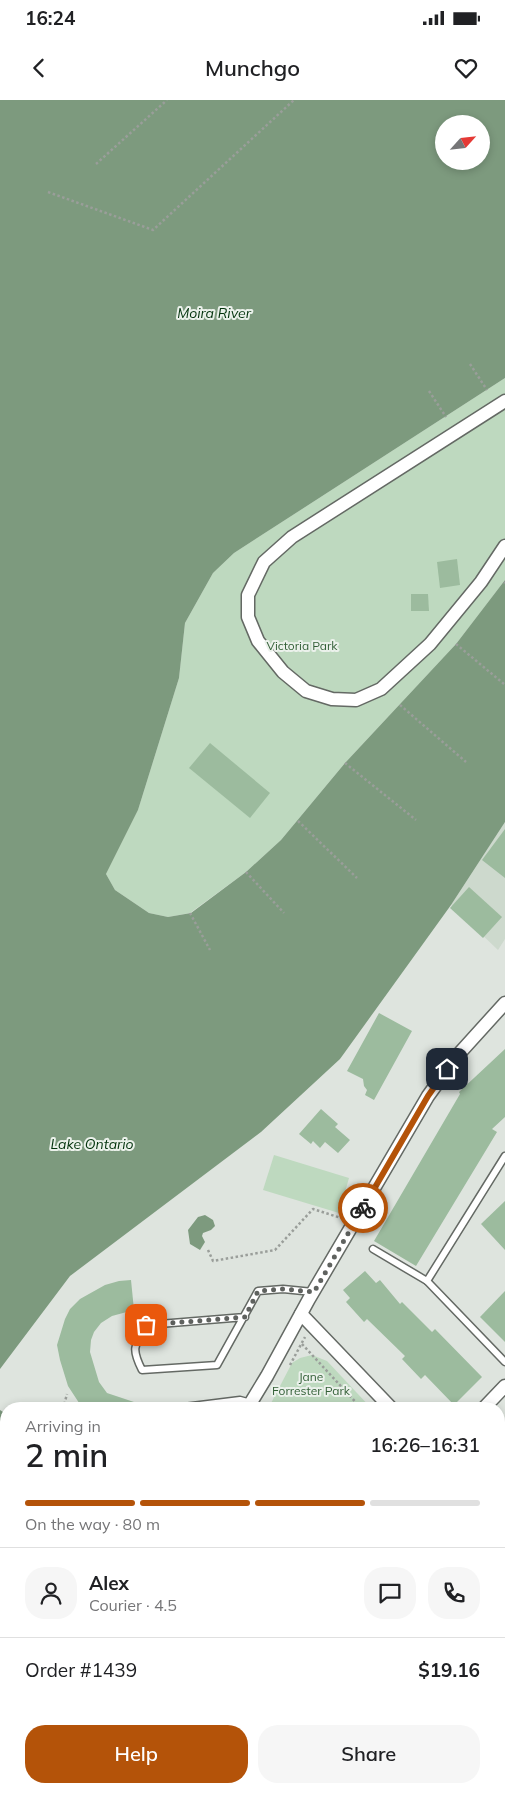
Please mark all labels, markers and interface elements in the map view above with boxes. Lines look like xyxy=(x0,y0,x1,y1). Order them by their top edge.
text: 16:24 xyxy=(25,6,75,30)
icon: back xyxy=(25,54,53,82)
text: Munchgo xyxy=(205,54,300,82)
icon: heart xyxy=(452,54,480,82)
north arrow xyxy=(435,115,490,170)
map controls xyxy=(435,115,490,170)
water label: Moira River xyxy=(177,304,252,322)
park label: Victoria Park xyxy=(267,638,338,653)
pin xyxy=(426,1048,468,1090)
icon: home xyxy=(433,1055,461,1083)
water label: Lake Ontario xyxy=(50,1135,134,1153)
courier xyxy=(338,1183,388,1233)
icon: bike xyxy=(349,1194,377,1222)
pin xyxy=(125,1304,167,1346)
icon: bag xyxy=(132,1311,160,1339)
park label: Jane Forrester Park xyxy=(272,1369,351,1398)
text: Arriving in xyxy=(25,1416,101,1436)
text: 16:26–16:31 xyxy=(370,1433,480,1457)
text: 2 min xyxy=(25,1435,108,1475)
text: On the way · 80 m xyxy=(25,1514,160,1534)
button: person xyxy=(25,1567,77,1619)
button: chat xyxy=(364,1567,416,1619)
button: phone xyxy=(428,1567,480,1619)
text: Alex xyxy=(89,1571,129,1595)
text: Courier · 4.5 xyxy=(89,1595,177,1615)
text: Order #1439 xyxy=(25,1658,137,1682)
text: $19.16 xyxy=(418,1658,480,1682)
button: Help xyxy=(25,1725,248,1783)
button: Share xyxy=(258,1725,480,1783)

